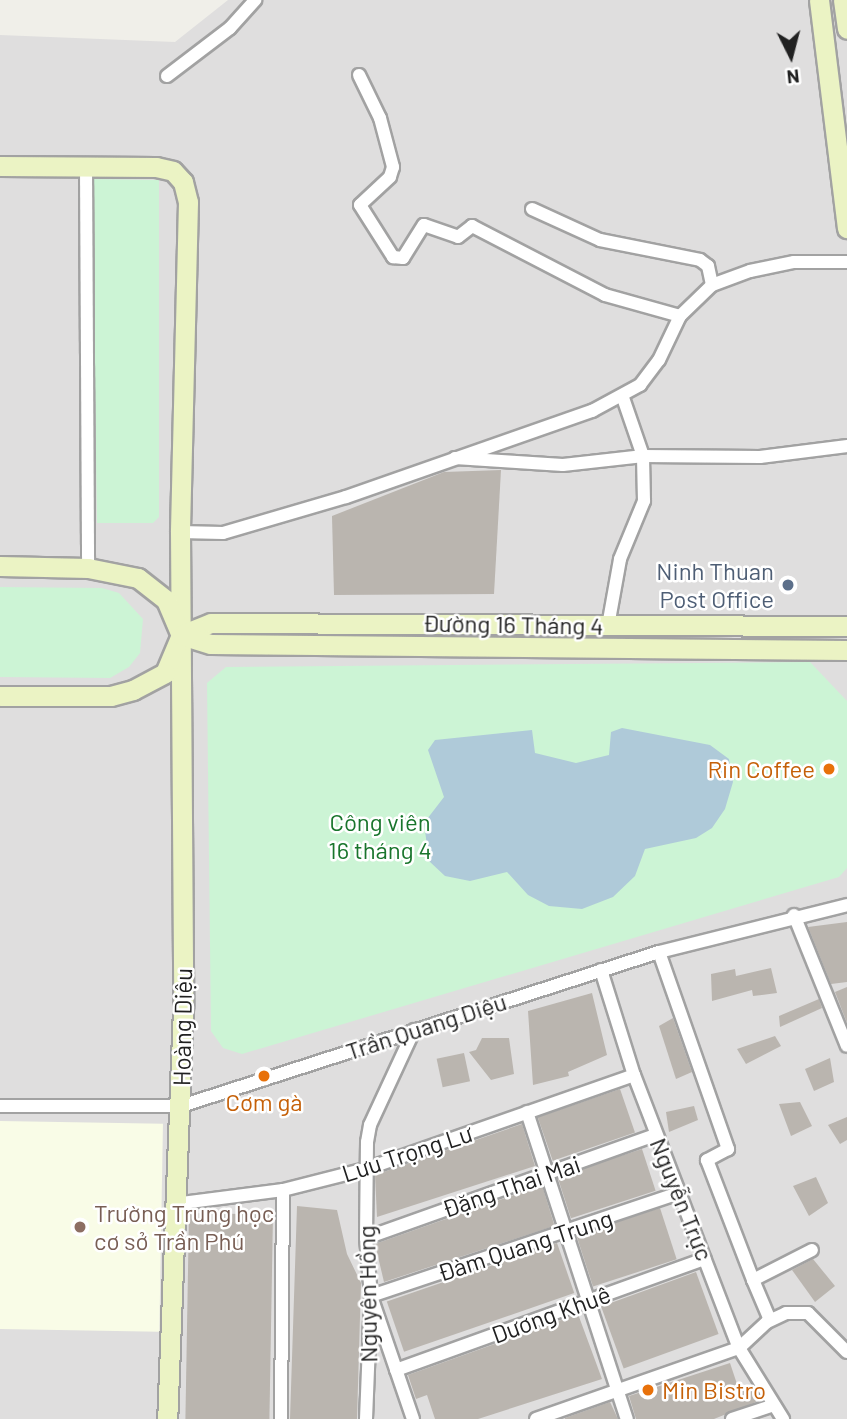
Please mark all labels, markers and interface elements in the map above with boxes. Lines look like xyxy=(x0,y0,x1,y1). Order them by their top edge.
north arrow xyxy=(756,21,826,91)
text: N xyxy=(786,65,801,89)
place label: Ninh Thuan Post Office xyxy=(656,557,774,613)
marker: Ninh Thuan Post Office xyxy=(780,577,796,593)
street label: Đường 16 Tháng 4 xyxy=(422,608,604,640)
place label: Rin Coffee xyxy=(707,755,815,783)
marker: Rin Coffee xyxy=(821,761,837,777)
park label: Công viên 16 tháng 4 xyxy=(328,808,432,864)
street label: Hoàng Diệu xyxy=(167,968,197,1086)
street label: Trần Quang Diệu xyxy=(342,986,510,1066)
marker: Cơm gà xyxy=(256,1068,272,1084)
place label: Cơm gà xyxy=(225,1088,303,1116)
street label: Lưu Trọng Lư xyxy=(338,1118,476,1188)
street label: Nguyễn Trực xyxy=(644,1134,720,1264)
street label: Đặng Thai Mai xyxy=(438,1149,584,1223)
place label: Trường Trung học cơ sở Trần Phú xyxy=(94,1199,274,1255)
street label: Đàm Quang Trung xyxy=(434,1203,616,1287)
marker: Trường Trung học cơ sở Trần Phú xyxy=(72,1219,88,1235)
street label: Nguyên Hồng xyxy=(351,1225,383,1363)
street label: Dương Khuê xyxy=(488,1279,614,1349)
place label: Min Bistro xyxy=(662,1376,766,1404)
marker: Min Bistro xyxy=(640,1382,656,1398)

